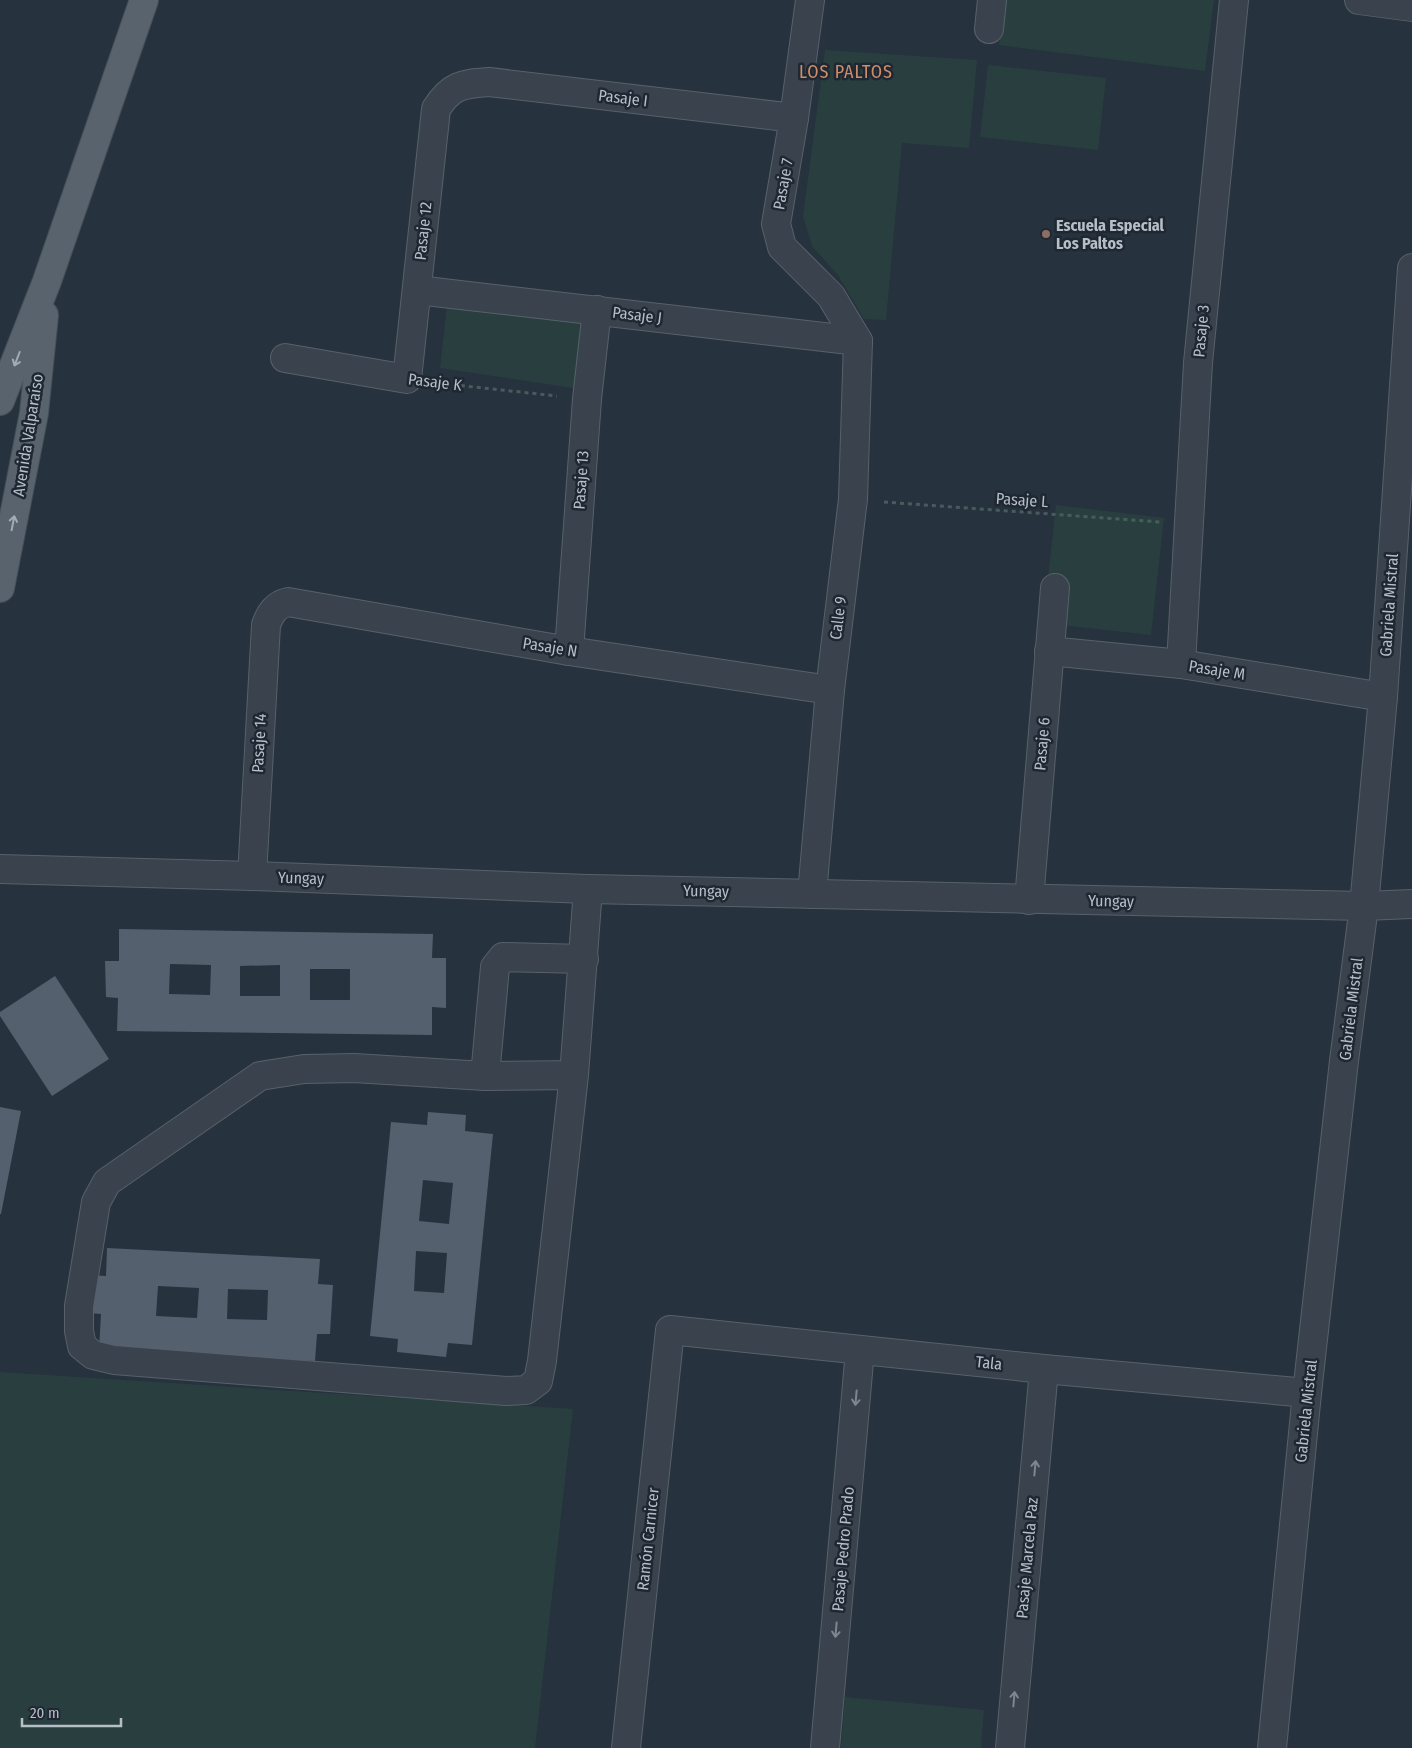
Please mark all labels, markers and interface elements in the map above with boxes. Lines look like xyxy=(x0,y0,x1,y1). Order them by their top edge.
district label: LOS PALTOS xyxy=(799,61,893,83)
street label: Pasaje I xyxy=(597,86,649,110)
street label: Pasaje 7 xyxy=(769,156,797,211)
street label: Pasaje 12 xyxy=(410,201,436,261)
place label: Escuela Especial Los Paltos xyxy=(1056,216,1165,253)
marker: Escuela Especial Los Paltos xyxy=(1040,228,1052,240)
street label: Pasaje J xyxy=(611,303,663,327)
street label: Pasaje 3 xyxy=(1189,304,1213,358)
one-way arrow xyxy=(11,351,21,366)
street label: Pasaje K xyxy=(407,369,463,395)
street label: Avenida Valparaíso xyxy=(9,372,47,498)
street label: Pasaje 13 xyxy=(569,450,593,510)
street label: Pasaje L xyxy=(995,489,1049,511)
one-way arrow xyxy=(8,515,18,531)
street label: Gabriela Mistral xyxy=(1376,553,1402,657)
street label: Calle 9 xyxy=(826,595,850,641)
street label: Pasaje N xyxy=(521,633,579,661)
street label: Pasaje M xyxy=(1187,656,1247,684)
street label: Pasaje 14 xyxy=(248,713,270,773)
street label: Pasaje 6 xyxy=(1030,717,1054,771)
street label: Yungay xyxy=(278,868,325,888)
street label: Yungay xyxy=(683,881,730,901)
street label: Yungay xyxy=(1088,891,1135,911)
street label: Gabriela Mistral xyxy=(1335,957,1367,1061)
street label: Tala xyxy=(975,1352,1003,1374)
street label: Gabriela Mistral xyxy=(1291,1359,1321,1463)
one-way arrow xyxy=(851,1390,861,1406)
one-way arrow xyxy=(1030,1460,1040,1476)
street label: Ramón Carnicer xyxy=(633,1486,663,1591)
street label: Pasaje Pedro Prado xyxy=(828,1486,858,1612)
street label: Pasaje Marcela Paz xyxy=(1012,1497,1042,1619)
one-way arrow xyxy=(831,1621,840,1637)
one-way arrow xyxy=(1009,1692,1019,1708)
scale bar xyxy=(22,1696,121,1728)
text: 20 m xyxy=(30,1704,60,1722)

